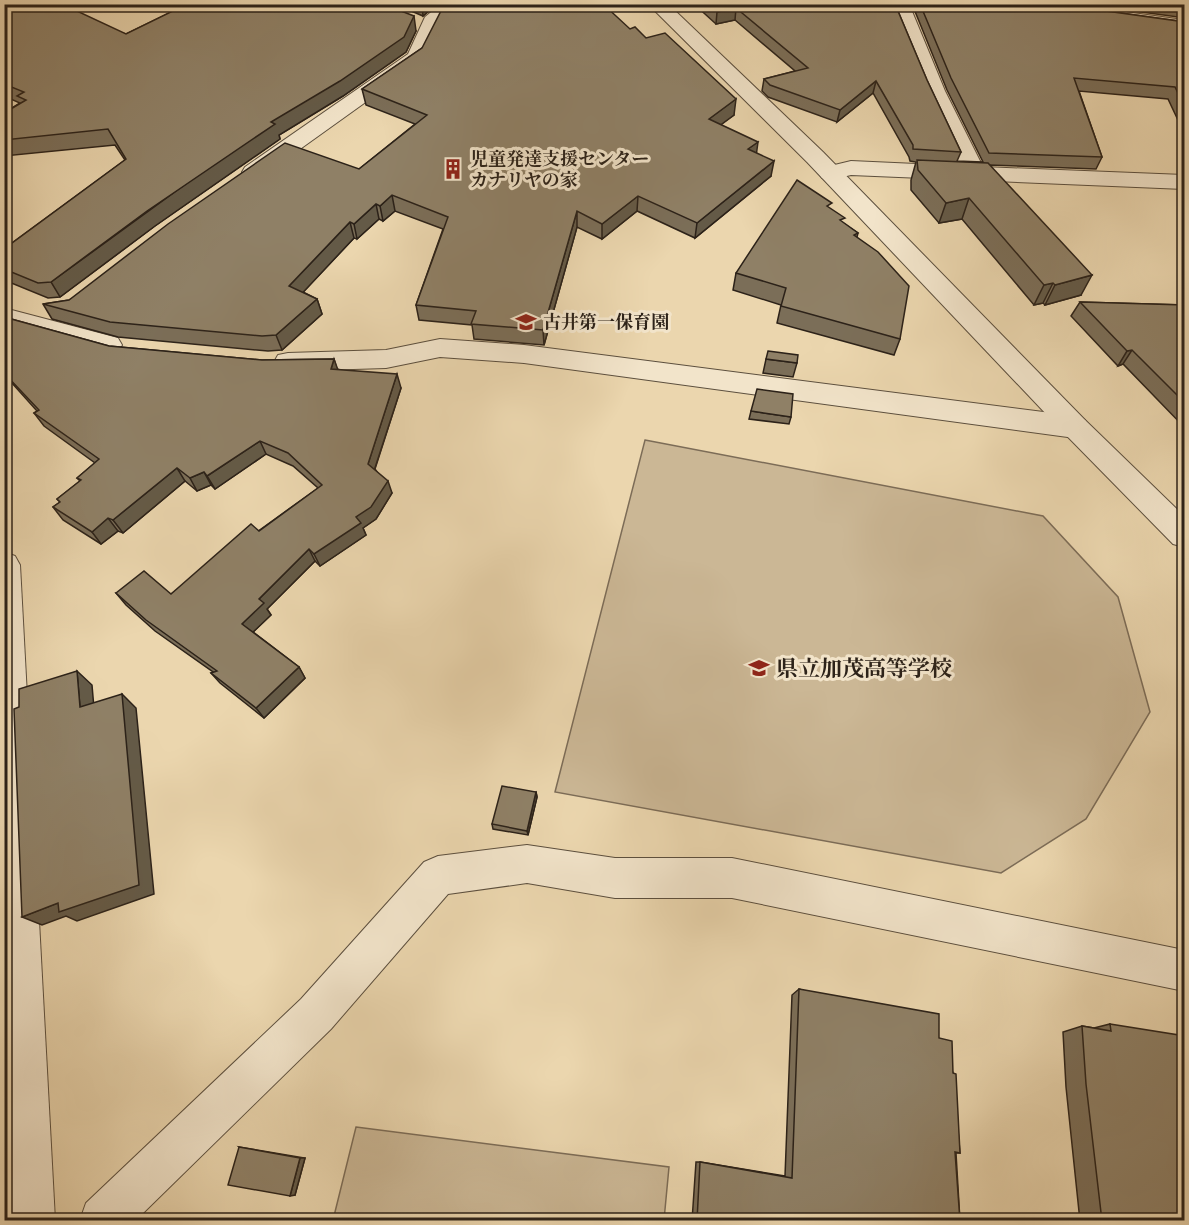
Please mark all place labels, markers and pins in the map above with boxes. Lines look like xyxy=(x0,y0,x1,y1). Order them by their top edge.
place label: 児童発達支援センター カナリヤの家 xyxy=(470,147,649,192)
building icon: 児童発達支援センター カナリヤの家 xyxy=(441,157,465,181)
school or university icon: 古井第一保育園 xyxy=(514,310,538,334)
place label: 古井第一保育園 xyxy=(543,310,669,334)
place label: 県立加茂高等学校 xyxy=(776,654,952,684)
school or university icon: 県立加茂高等学校 xyxy=(747,656,771,680)

